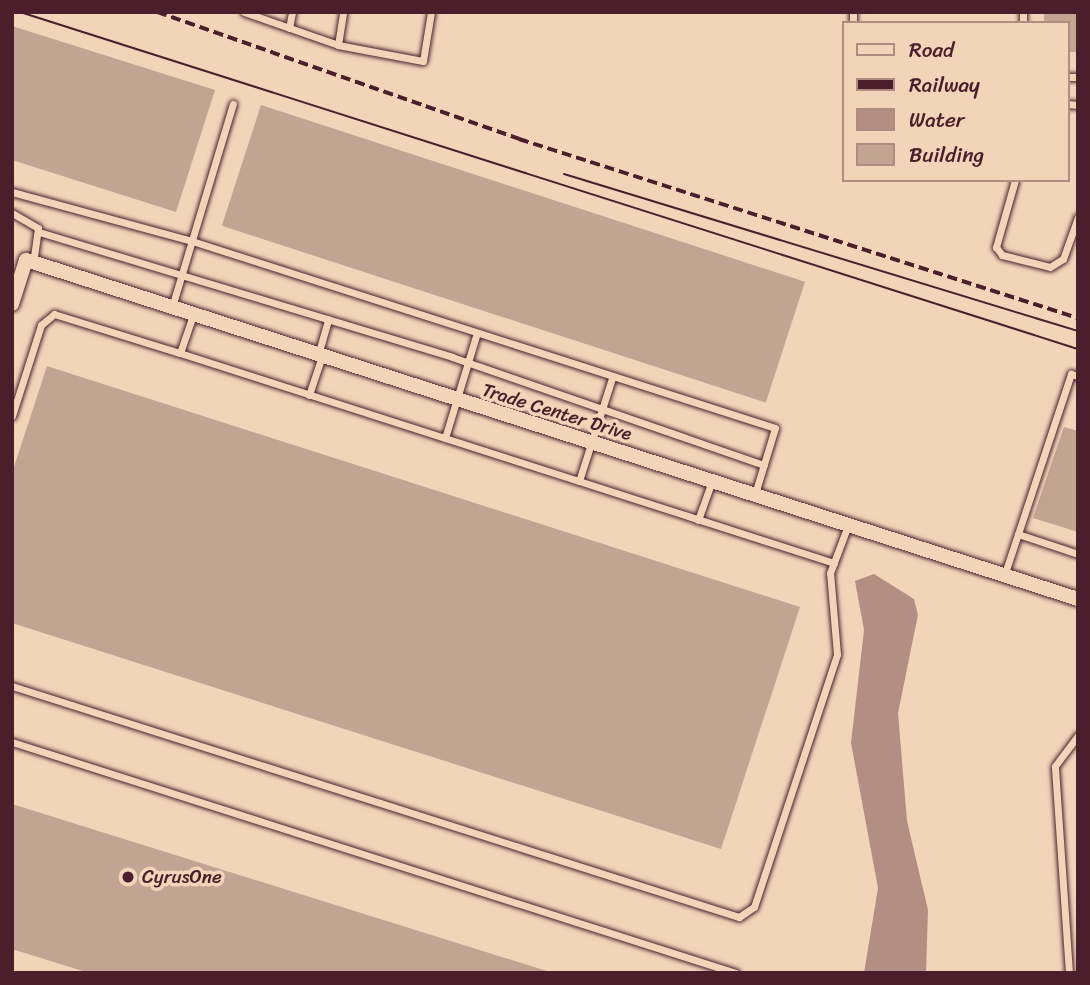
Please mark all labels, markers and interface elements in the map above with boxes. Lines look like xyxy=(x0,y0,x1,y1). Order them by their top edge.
legend xyxy=(842,21,1069,182)
text: Road xyxy=(909,31,954,69)
text: Railway xyxy=(909,66,980,104)
text: Water xyxy=(909,101,964,139)
text: Building xyxy=(909,136,984,174)
street label: Trade Center Drive xyxy=(479,378,635,446)
place label: CyrusOne xyxy=(142,866,222,888)
marker: CyrusOne xyxy=(120,869,136,885)

